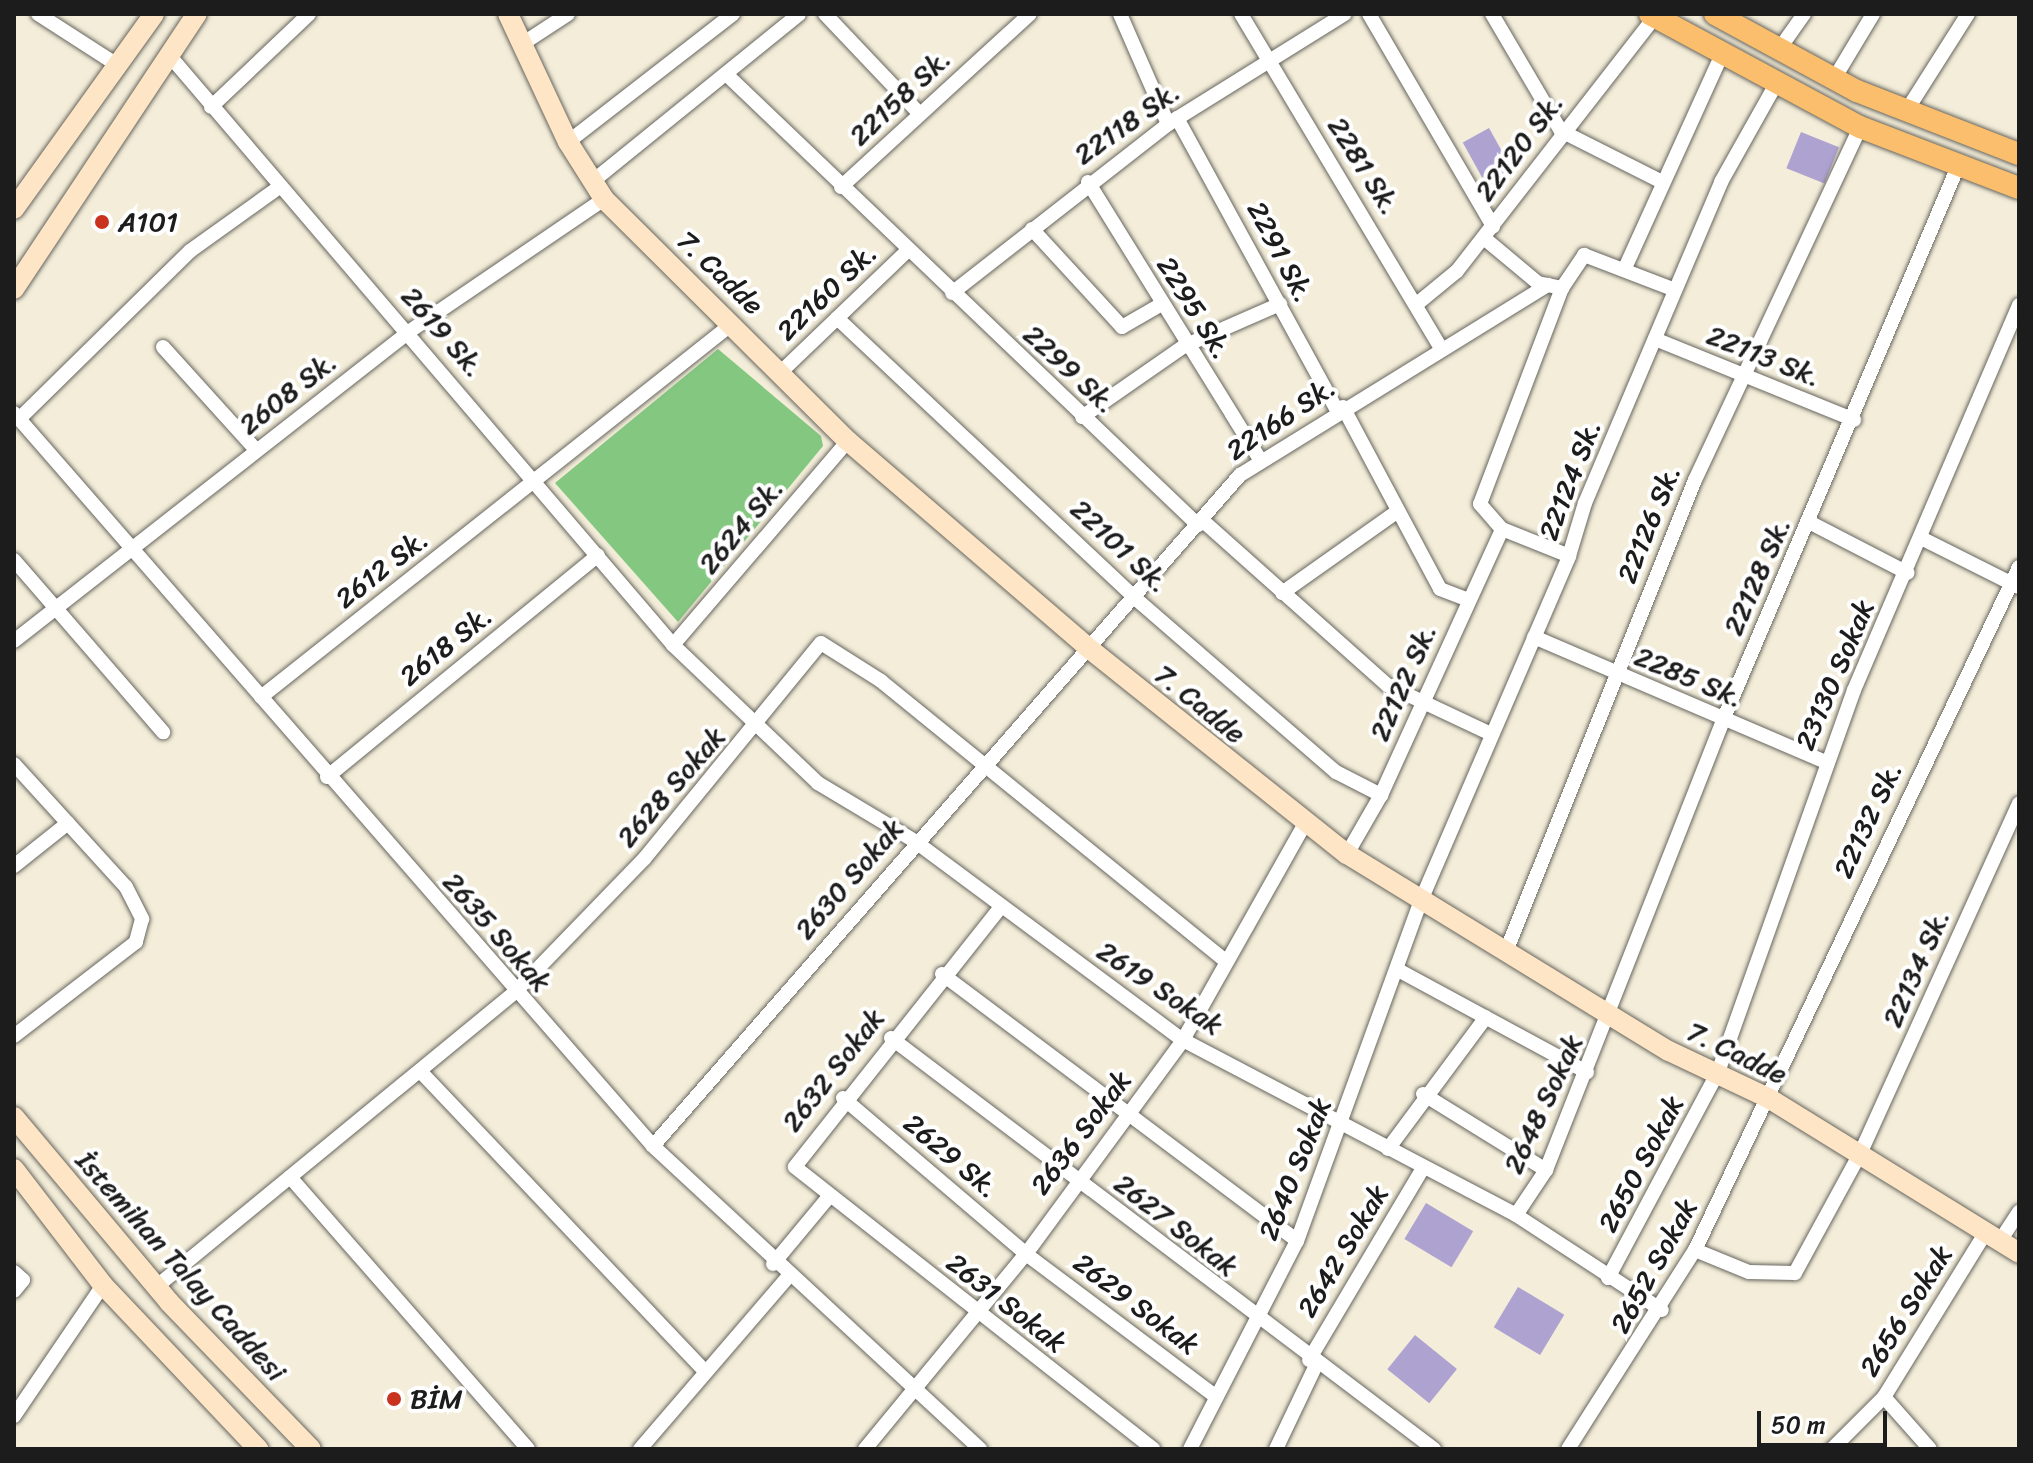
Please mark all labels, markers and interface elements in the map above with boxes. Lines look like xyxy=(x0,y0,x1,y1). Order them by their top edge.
street label: 22158 Sk. xyxy=(842,42,958,152)
street label: 22118 Sk. xyxy=(1068,74,1186,172)
street label: 22120 Sk. xyxy=(1468,86,1570,208)
street label: 2281 Sk. xyxy=(1321,111,1407,221)
street label: 2291 Sk. xyxy=(1239,196,1321,308)
place label: A101 xyxy=(118,205,178,239)
marker: A101 xyxy=(93,213,111,231)
street label: 7. Cadde xyxy=(670,224,770,322)
street label: 22160 Sk. xyxy=(770,236,884,348)
street label: 2295 Sk. xyxy=(1149,250,1239,366)
street label: 2619 Sk. xyxy=(394,280,492,384)
street label: 2299 Sk. xyxy=(1017,318,1123,420)
street label: 22113 Sk. xyxy=(1702,318,1826,394)
street label: 2608 Sk. xyxy=(232,344,344,442)
street label: 22166 Sk. xyxy=(1220,370,1342,468)
street label: 22124 Sk. xyxy=(1532,415,1608,545)
street label: 22126 Sk. xyxy=(1610,460,1688,588)
street label: 2624 Sk. xyxy=(692,472,790,580)
street label: 22101 Sk. xyxy=(1064,492,1176,600)
street label: 22128 Sk. xyxy=(1716,512,1798,640)
street label: 2612 Sk. xyxy=(329,522,435,616)
street label: 23130 Sokak xyxy=(1788,595,1882,755)
street label: 2618 Sk. xyxy=(393,599,499,693)
street label: 22122 Sk. xyxy=(1362,618,1444,746)
street label: 2285 Sk. xyxy=(1630,639,1748,715)
street label: 7. Cadde xyxy=(1148,657,1252,751)
street label: 2628 Sokak xyxy=(610,720,732,854)
street label: 22132 Sk. xyxy=(1827,757,1909,883)
street label: 2630 Sokak xyxy=(788,812,910,946)
street label: 2635 Sokak xyxy=(436,865,558,999)
street label: 22134 Sk. xyxy=(1875,904,1957,1032)
street label: 2619 Sokak xyxy=(1091,934,1229,1042)
street label: 2632 Sokak xyxy=(775,1002,891,1138)
street label: 7. Cadde xyxy=(1681,1014,1793,1092)
street label: 2648 Sokak xyxy=(1496,1029,1590,1179)
street label: 2636 Sokak xyxy=(1024,1065,1138,1201)
street label: 2650 Sokak xyxy=(1591,1090,1691,1238)
street label: 2640 Sokak xyxy=(1251,1093,1339,1245)
street label: 2629 Sk. xyxy=(897,1107,1005,1205)
street label: İstemihan Talay Caddesi xyxy=(69,1145,293,1387)
street label: 2627 Sokak xyxy=(1108,1166,1244,1284)
street label: 2642 Sokak xyxy=(1290,1179,1396,1323)
street label: 2652 Sokak xyxy=(1603,1193,1705,1339)
street label: 2656 Sokak xyxy=(1853,1239,1959,1383)
street label: 2631 Sokak xyxy=(940,1246,1072,1360)
street label: 2629 Sokak xyxy=(1067,1246,1205,1362)
place label: BİM xyxy=(410,1382,463,1416)
marker: BİM xyxy=(385,1390,403,1408)
scale bar xyxy=(1761,1395,1891,1445)
text: 50 m xyxy=(1771,1404,1826,1446)

